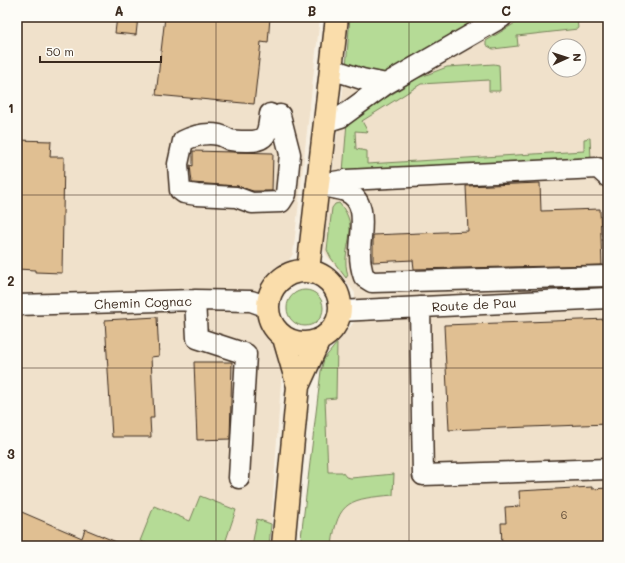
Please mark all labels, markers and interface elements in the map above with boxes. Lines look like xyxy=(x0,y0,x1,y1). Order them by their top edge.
text: A xyxy=(114,2,124,19)
text: B xyxy=(308,2,317,19)
text: C xyxy=(501,2,511,19)
scale bar xyxy=(40,38,161,64)
north arrow xyxy=(547,38,587,78)
text: 50 m xyxy=(46,43,74,59)
text: N xyxy=(570,53,585,62)
text: 1 xyxy=(8,99,14,116)
text: 2 xyxy=(7,272,15,289)
street label: Chemin Cognac xyxy=(94,292,193,312)
street label: Route de Pau xyxy=(431,293,517,315)
text: 3 xyxy=(7,445,15,462)
house number: 6 xyxy=(561,507,567,522)

